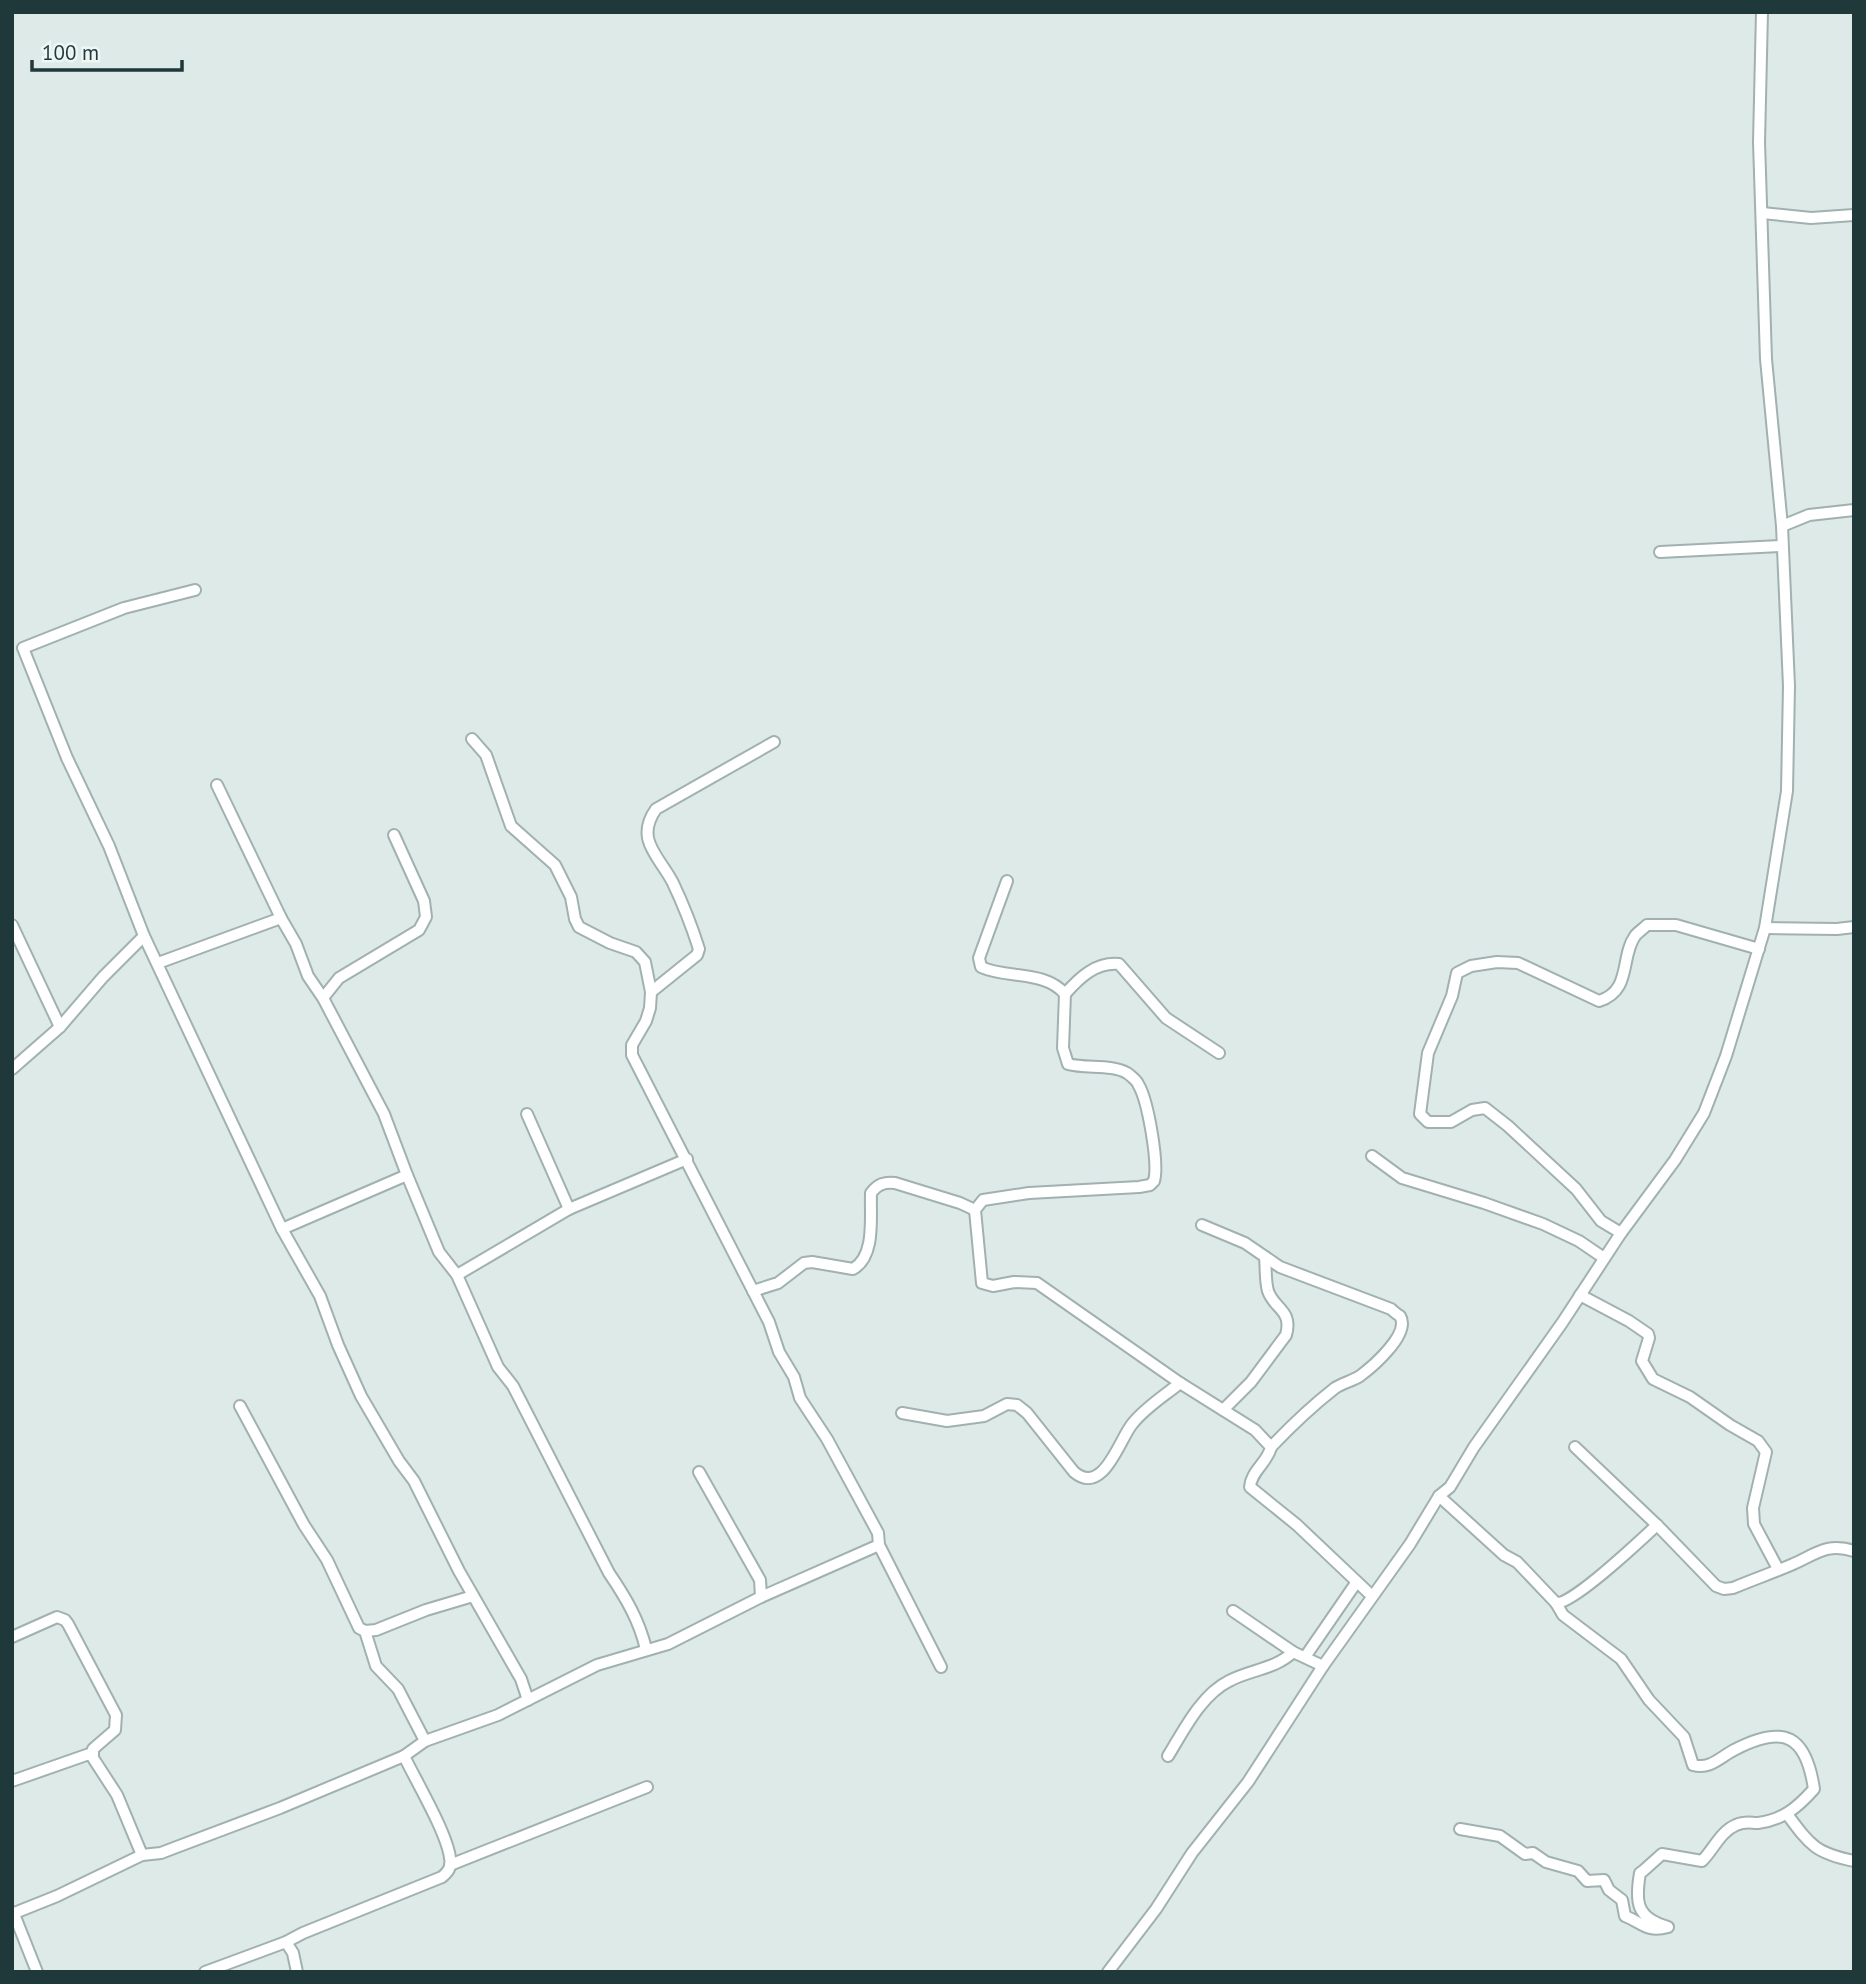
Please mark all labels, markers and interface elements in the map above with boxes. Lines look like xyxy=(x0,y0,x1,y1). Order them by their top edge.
scale bar xyxy=(32,28,182,72)
text: 100 m xyxy=(42,39,99,66)

